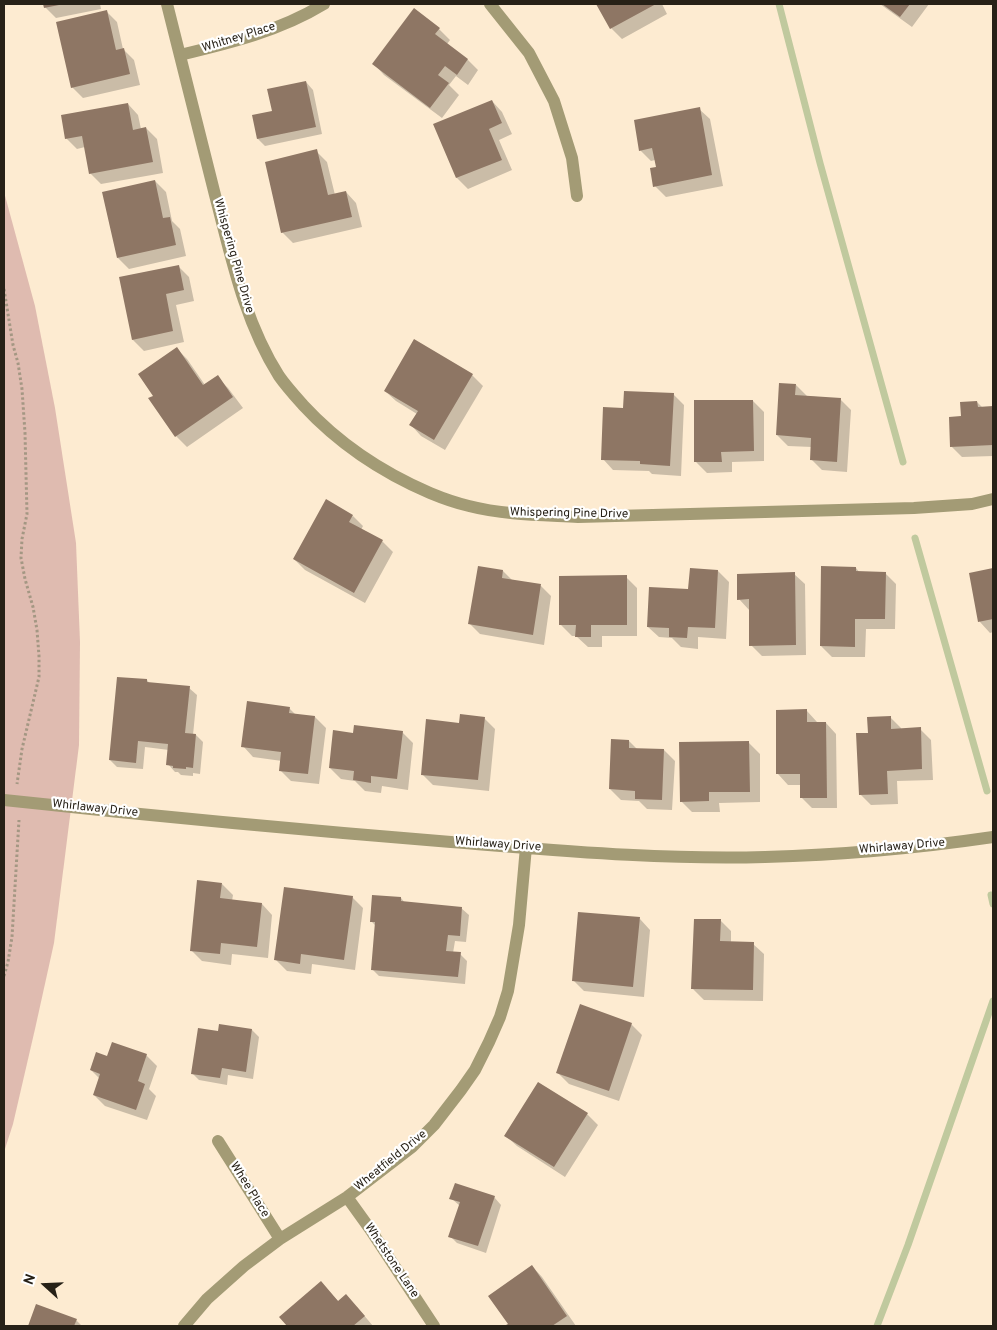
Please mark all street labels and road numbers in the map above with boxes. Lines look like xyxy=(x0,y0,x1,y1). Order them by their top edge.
street label: Whitney Place xyxy=(201,20,277,56)
street label: Whispering Pine Drive xyxy=(210,197,256,315)
street label: Whispering Pine Drive xyxy=(510,506,628,522)
street label: Whirlaway Drive xyxy=(51,797,139,821)
street label: Whirlaway Drive xyxy=(455,835,541,855)
street label: Whirlaway Drive xyxy=(858,836,946,858)
street label: Wheatfield Drive xyxy=(352,1128,430,1194)
street label: Whee Place xyxy=(226,1160,272,1220)
street label: Whetstone Lane xyxy=(361,1221,421,1301)

